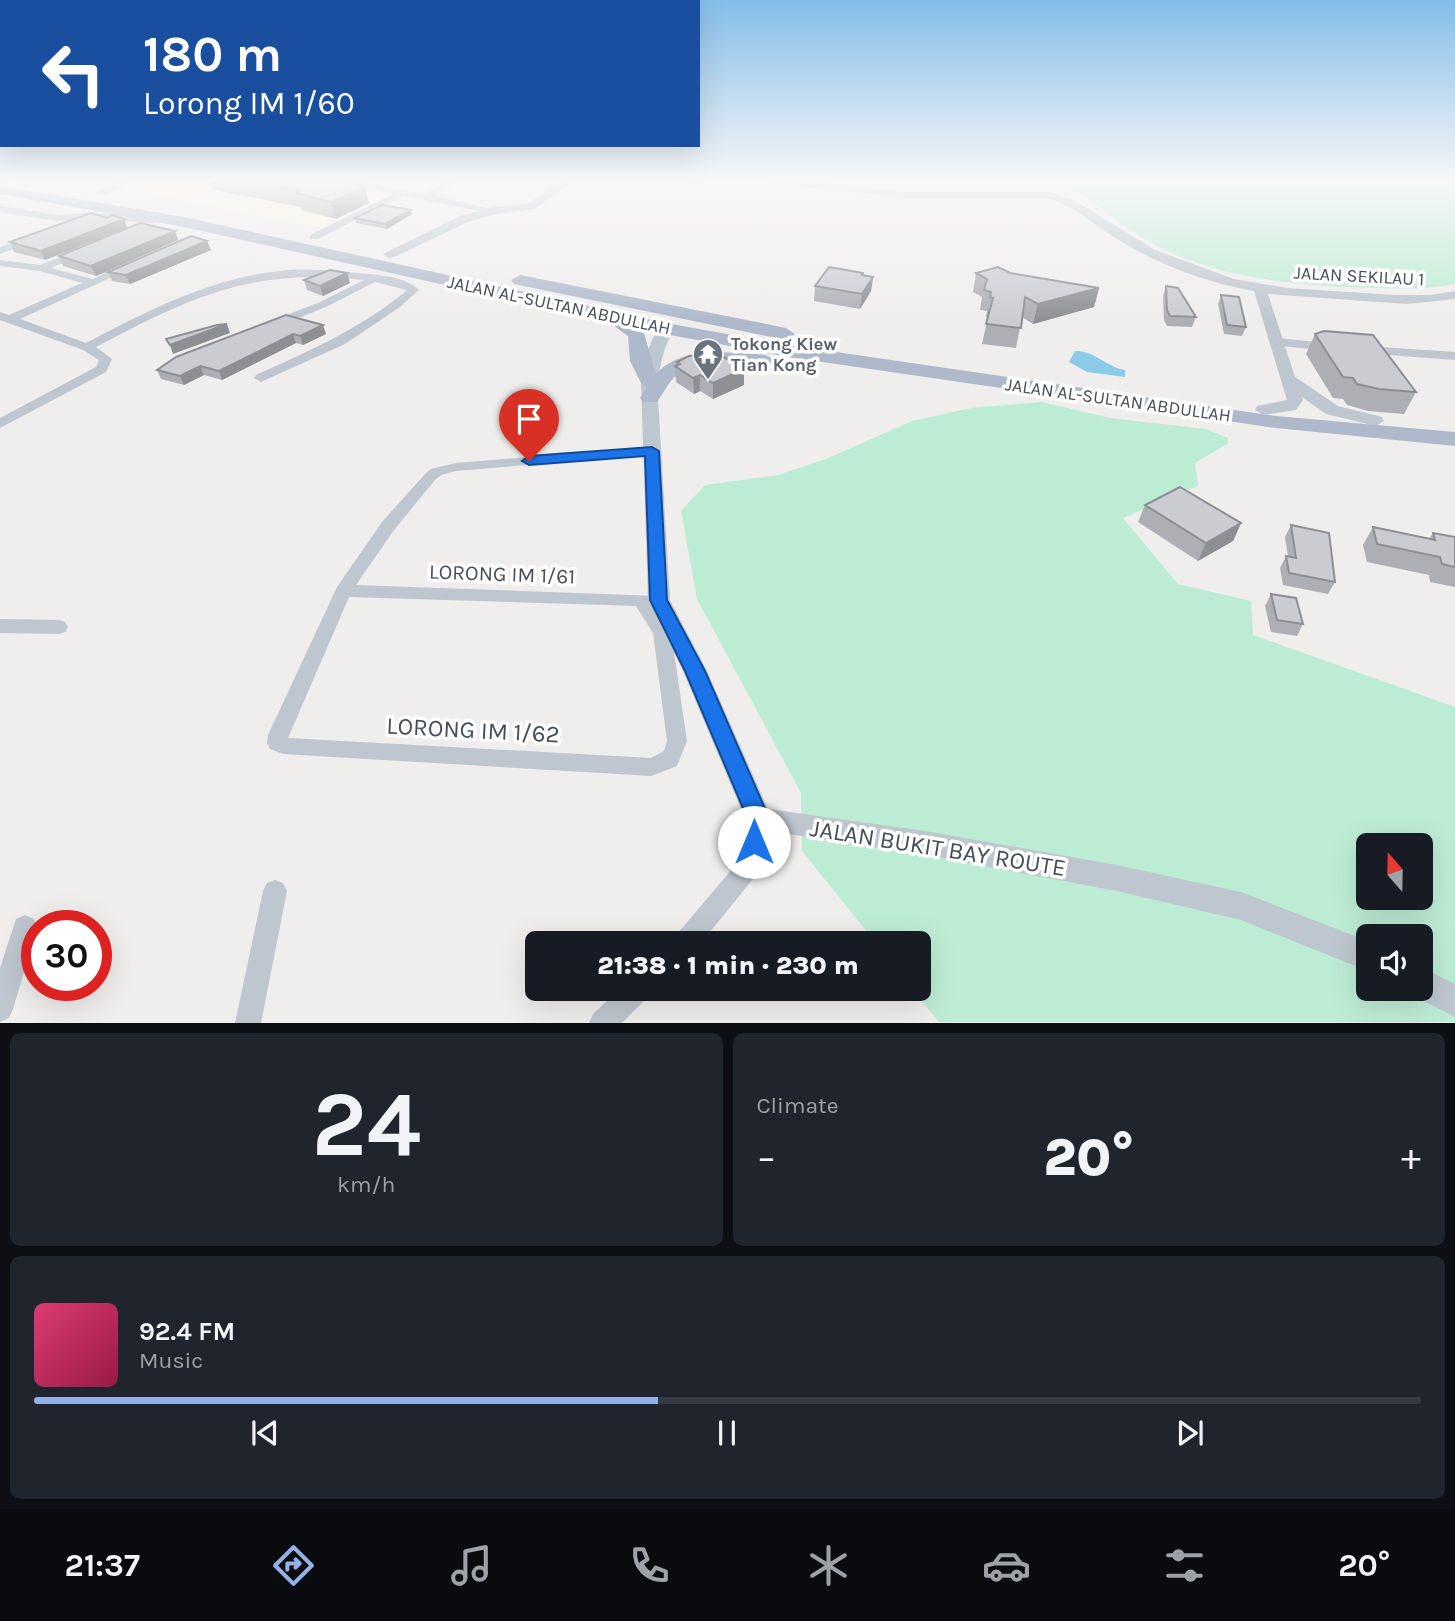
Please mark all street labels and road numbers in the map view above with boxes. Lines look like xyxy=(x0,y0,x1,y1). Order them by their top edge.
street label: JALAN SEKILAU 1 xyxy=(1293,262,1425,290)
street label: JALAN AL-SULTAN ABDULLAH xyxy=(445,271,673,339)
street label: JALAN AL-SULTAN ABDULLAH xyxy=(1004,373,1232,427)
street label: LORONG IM 1/61 xyxy=(428,559,576,589)
street label: LORONG IM 1/62 xyxy=(386,711,560,749)
street label: JALAN BUKIT BAY ROUTE xyxy=(808,814,1068,882)

